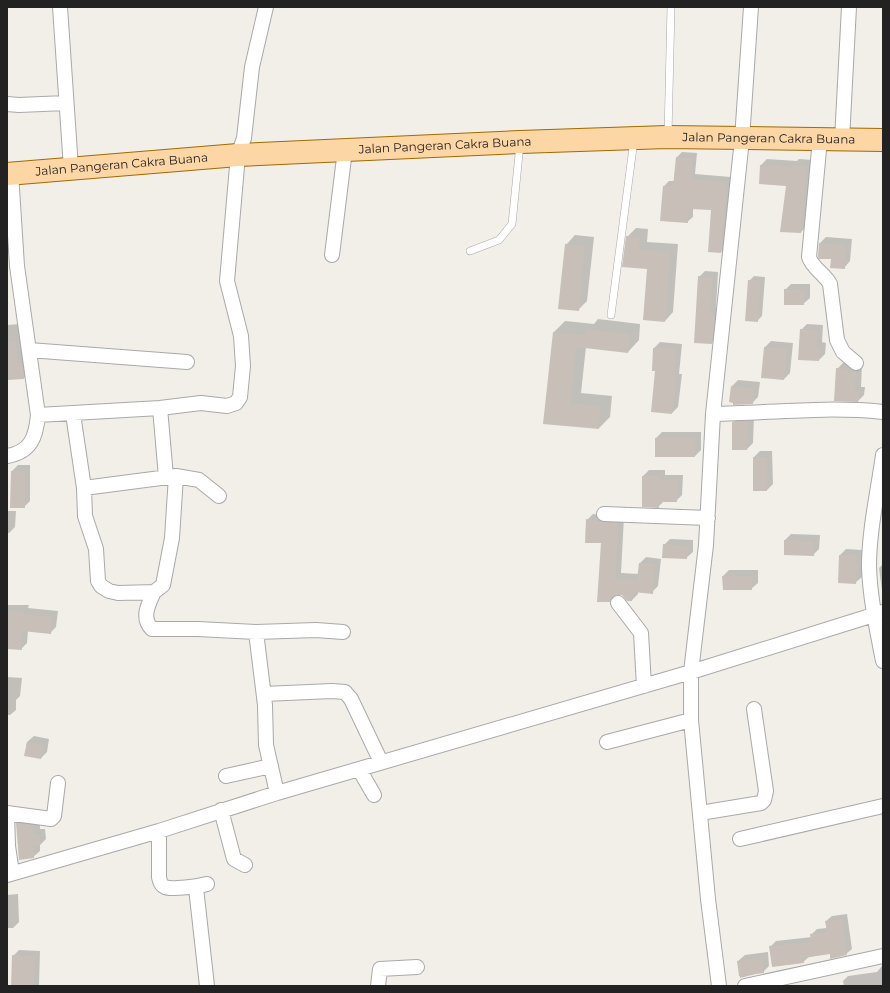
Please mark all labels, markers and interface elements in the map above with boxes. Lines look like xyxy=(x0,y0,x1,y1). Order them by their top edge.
street label: Jalan Pangeran Cakra Buana xyxy=(681,129,856,147)
street label: Jalan Pangeran Cakra Buana xyxy=(357,134,532,156)
street label: Jalan Pangeran Cakra Buana xyxy=(34,150,208,179)

